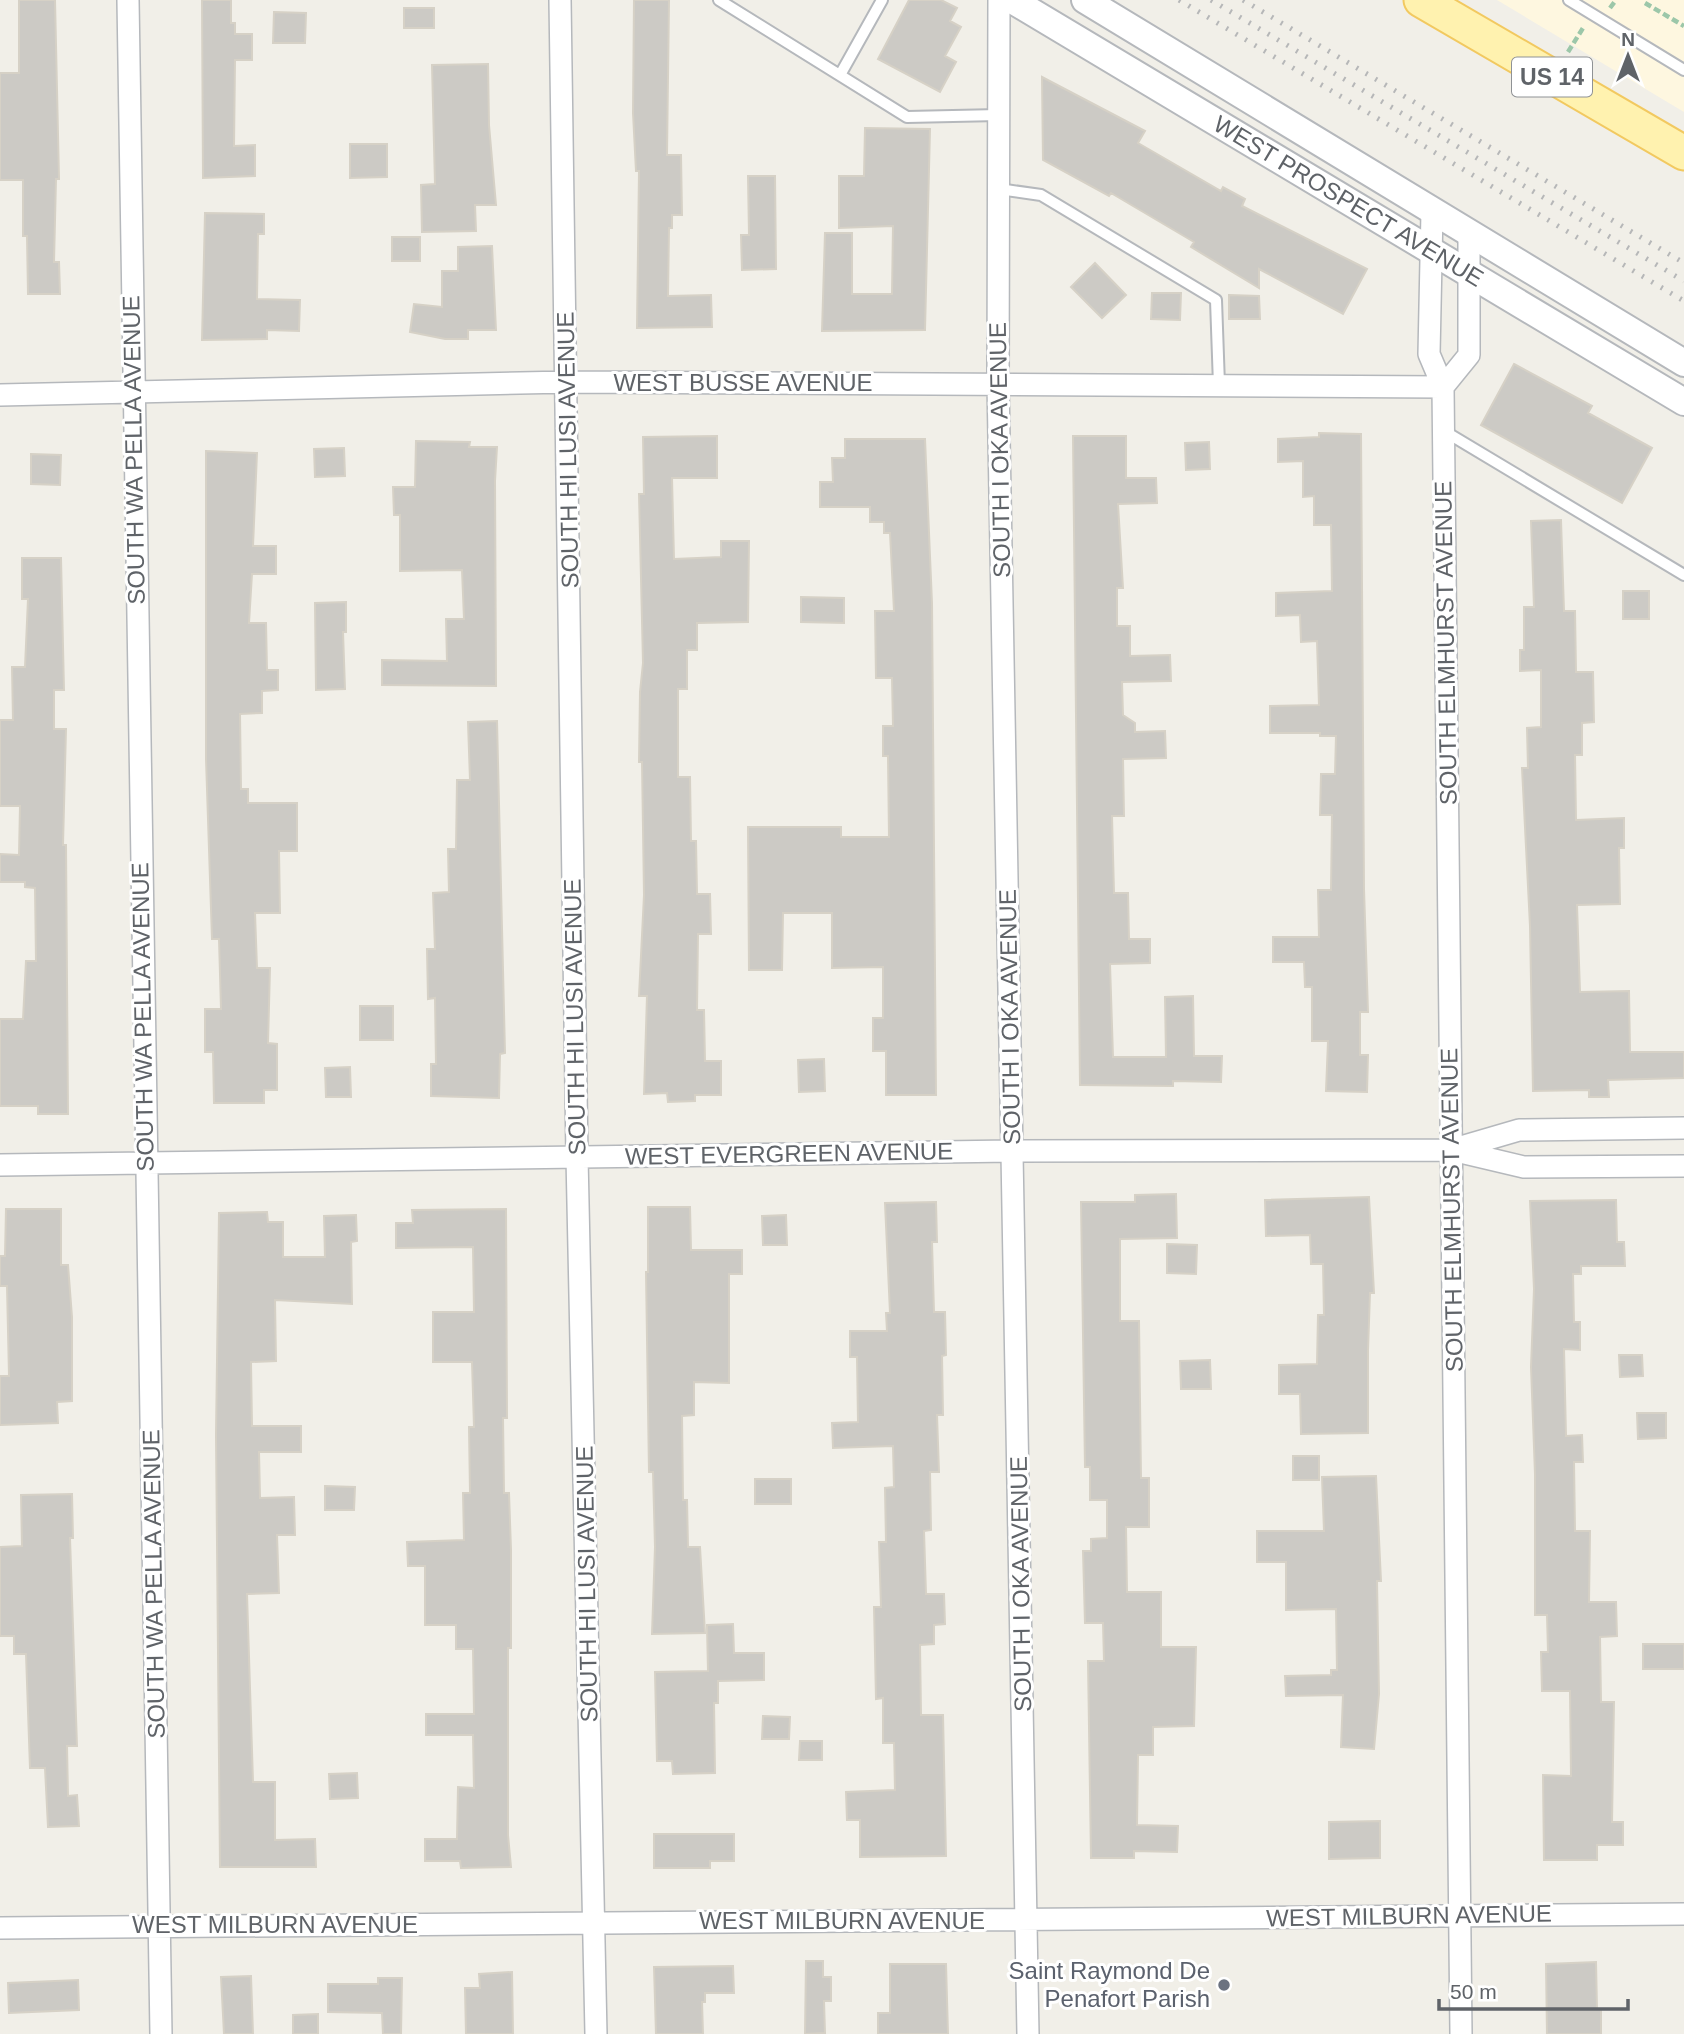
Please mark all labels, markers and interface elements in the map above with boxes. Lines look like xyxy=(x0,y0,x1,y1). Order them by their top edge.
north arrow xyxy=(1593,21,1663,91)
text: N xyxy=(1621,29,1635,50)
road number: US 14 xyxy=(1512,58,1592,96)
street label: WEST PROSPECT AVENUE xyxy=(1209,110,1488,292)
street label: SOUTH WA PELLA AVENUE xyxy=(117,295,150,605)
street label: SOUTH HI LUSI AVENUE xyxy=(552,311,583,589)
street label: SOUTH I OKA AVENUE xyxy=(984,322,1015,578)
street label: WEST BUSSE AVENUE xyxy=(613,369,873,396)
street label: SOUTH ELMHURST AVENUE xyxy=(1429,481,1462,805)
street label: SOUTH WA PELLA AVENUE xyxy=(126,862,159,1172)
street label: SOUTH HI LUSI AVENUE xyxy=(559,878,590,1156)
street label: SOUTH I OKA AVENUE xyxy=(994,889,1025,1145)
street label: SOUTH ELMHURST AVENUE xyxy=(1435,1048,1468,1372)
street label: WEST EVERGREEN AVENUE xyxy=(625,1137,953,1170)
street label: SOUTH WA PELLA AVENUE xyxy=(137,1429,170,1739)
street label: SOUTH HI LUSI AVENUE xyxy=(571,1445,602,1723)
street label: SOUTH I OKA AVENUE xyxy=(1005,1456,1036,1712)
street label: WEST MILBURN AVENUE xyxy=(1266,1900,1552,1931)
street label: WEST MILBURN AVENUE xyxy=(699,1907,985,1934)
street label: WEST MILBURN AVENUE xyxy=(132,1911,418,1938)
place label: Saint Raymond De Penafort Parish xyxy=(1009,1957,1210,2012)
scale bar xyxy=(1439,1968,1628,2012)
marker: Saint Raymond De Penafort Parish xyxy=(1216,1977,1232,1993)
text: 50 m xyxy=(1450,1980,1497,2003)

